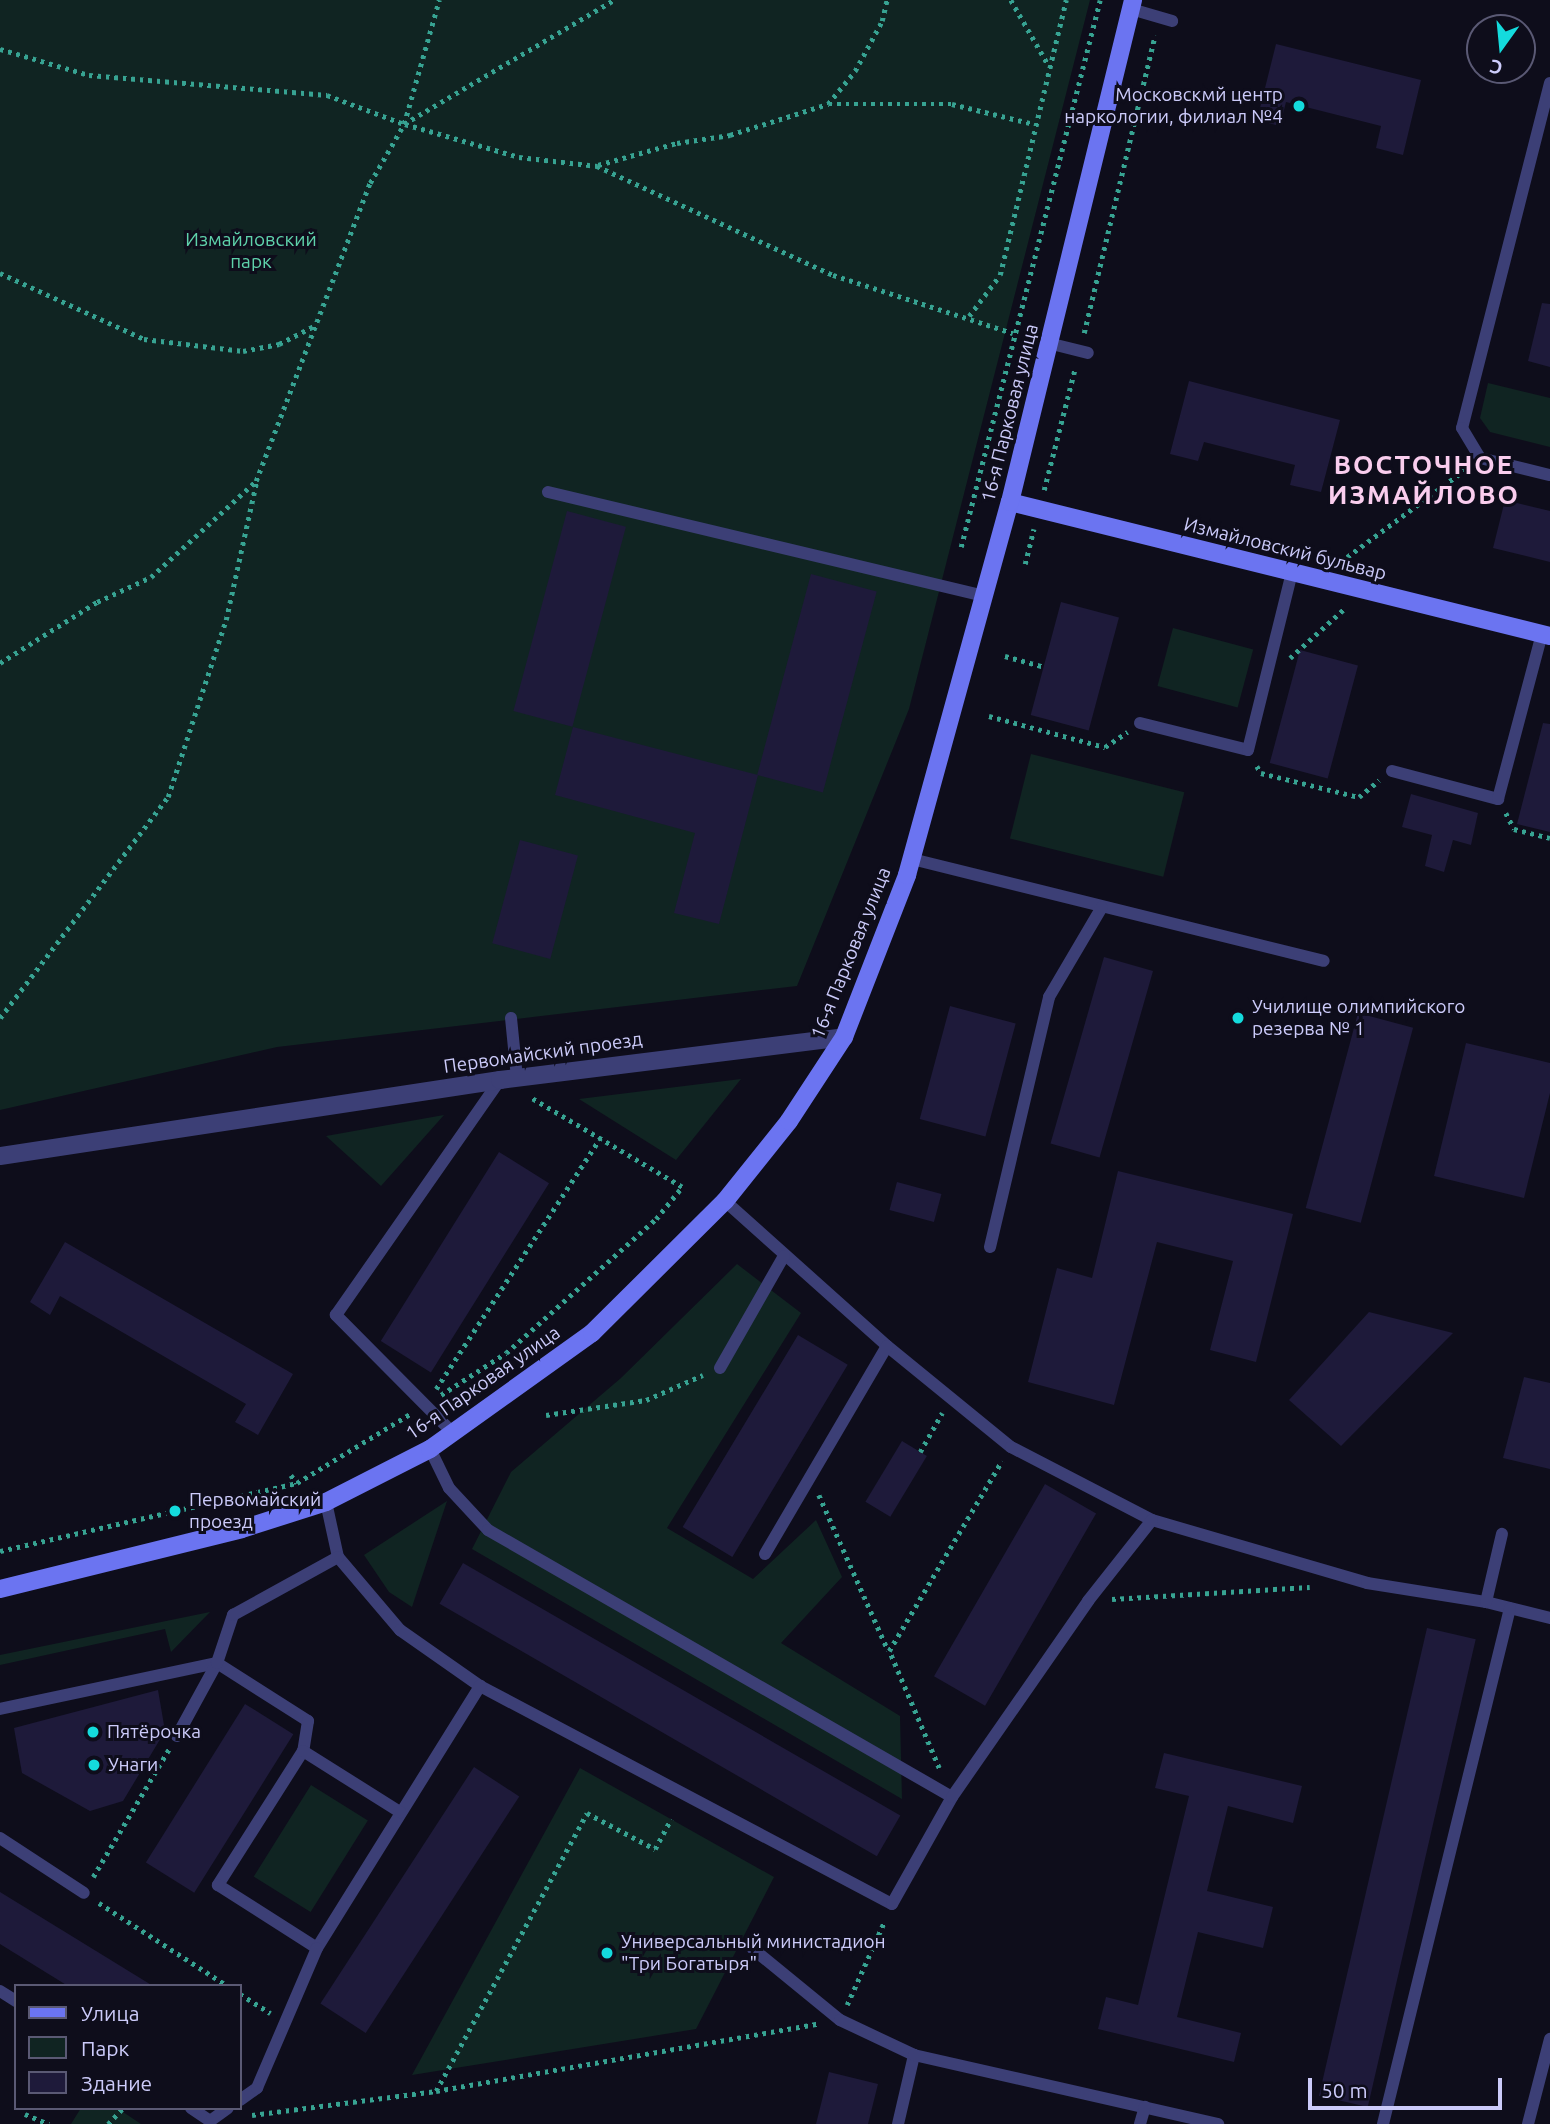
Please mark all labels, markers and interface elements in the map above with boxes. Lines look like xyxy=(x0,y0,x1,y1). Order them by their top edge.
north arrow xyxy=(1466,14,1536,84)
text: С xyxy=(1487,55,1505,80)
place label: Московскмй центр наркологии, филиал №4 xyxy=(1064,84,1283,128)
marker: Московскмй центр наркологии, филиал №4 xyxy=(1289,96,1309,116)
park label: Измайловский парк xyxy=(185,229,317,273)
street label: 16-я Парковая улица xyxy=(977,322,1043,504)
district label: ВОСТОЧНОЕ ИЗМАЙЛОВО xyxy=(1329,449,1519,510)
street label: Измайловский бульвар xyxy=(1181,513,1389,585)
street label: 16-я Парковая улица xyxy=(806,864,896,1042)
place label: Училище олимпийского резерва № 1 xyxy=(1252,996,1465,1040)
marker: Училище олимпийского резерва № 1 xyxy=(1230,1010,1246,1026)
street label: Первомайский проезд xyxy=(442,1028,644,1078)
street label: 16-я Парковая улица xyxy=(402,1321,564,1445)
place label: Первомайский проезд xyxy=(189,1489,321,1533)
marker: Первомайский проезд xyxy=(167,1503,183,1519)
place label: Пятёрочка xyxy=(107,1721,201,1743)
marker: Пятёрочка xyxy=(85,1724,101,1740)
place label: Унаги xyxy=(108,1754,158,1776)
marker: Унаги xyxy=(86,1757,102,1773)
place label: Универсальный министадион "Три Богатыря" xyxy=(621,1931,886,1975)
marker: Универсальный министадион "Три Богатыря" xyxy=(599,1945,615,1961)
legend xyxy=(14,1984,242,2110)
text: Улица xyxy=(81,2001,139,2025)
text: Парк xyxy=(81,2036,129,2060)
scale bar xyxy=(1312,2064,1506,2108)
text: Здание xyxy=(81,2071,152,2095)
text: 50 m xyxy=(1321,2078,1368,2102)

